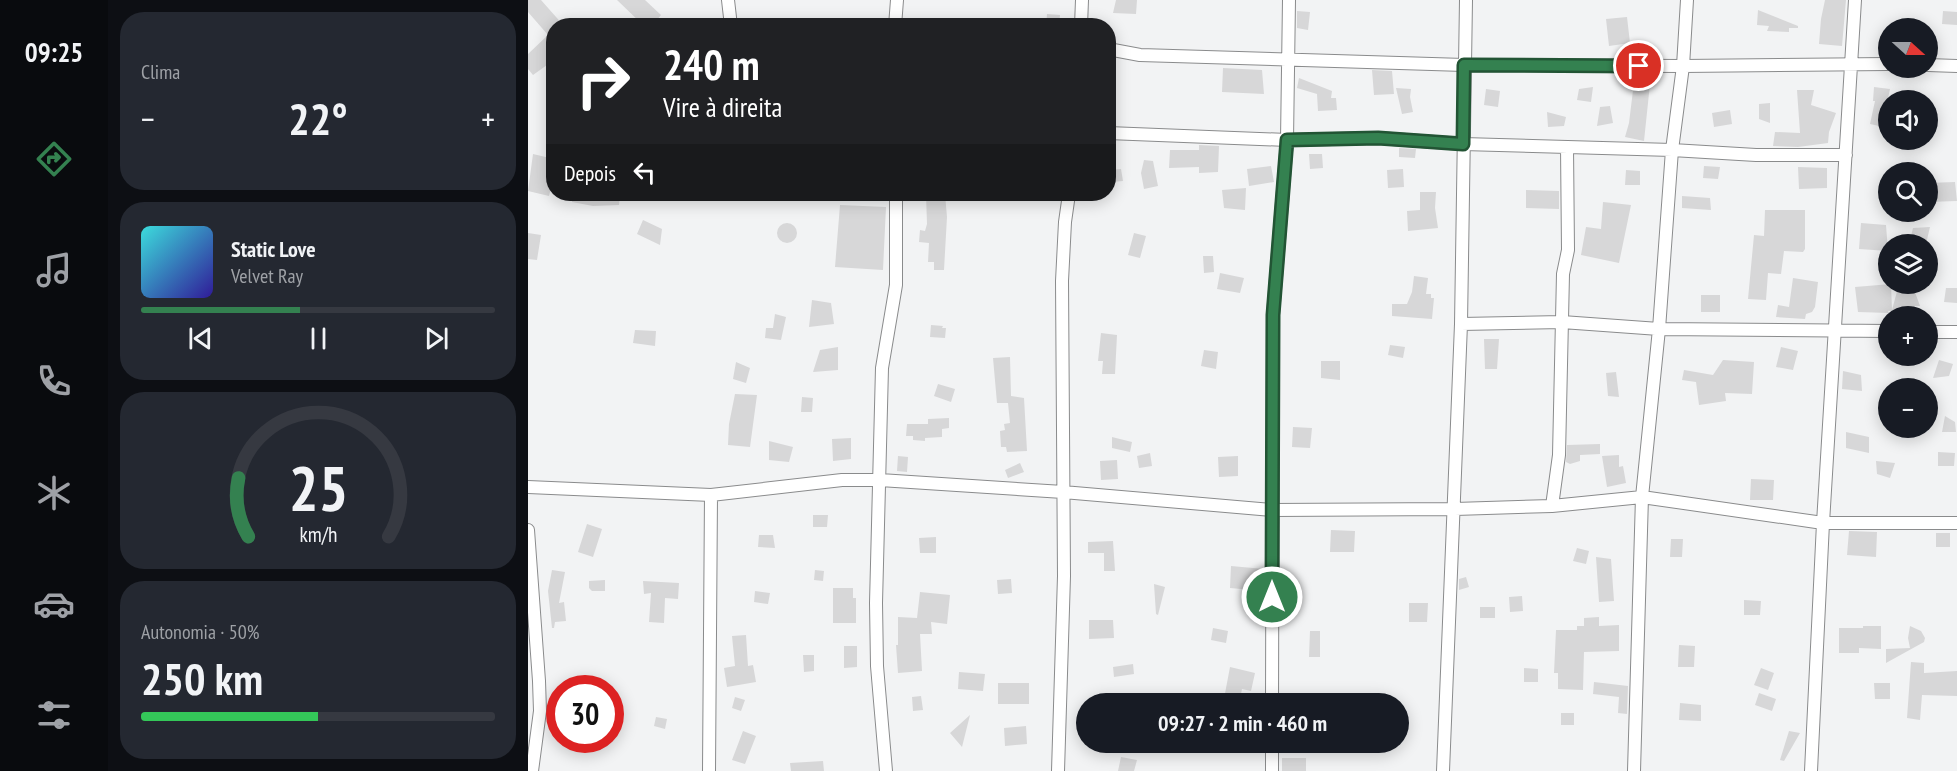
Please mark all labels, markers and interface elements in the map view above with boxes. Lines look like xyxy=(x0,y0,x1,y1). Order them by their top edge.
north arrow xyxy=(1878,18,1938,78)
map controls xyxy=(1878,18,1938,438)
text: 09:25 xyxy=(25,35,83,69)
text: 240 m xyxy=(663,37,760,92)
pin xyxy=(1613,40,1664,91)
icon: right xyxy=(564,42,642,120)
icon: arrive xyxy=(1622,49,1655,82)
text: Clima xyxy=(141,59,180,85)
text: 22° xyxy=(288,89,348,147)
text: Vire à direita xyxy=(663,90,782,124)
button: sound xyxy=(1878,90,1938,150)
text: − xyxy=(141,97,155,140)
text: + xyxy=(481,97,495,140)
icon: directions xyxy=(33,138,75,180)
icon: left xyxy=(628,156,661,189)
text: Depois xyxy=(564,159,616,187)
button: search xyxy=(1878,162,1938,222)
button: layers xyxy=(1878,234,1938,294)
text: Static Love xyxy=(231,235,316,263)
icon: music xyxy=(33,249,75,291)
text: Velvet Ray xyxy=(231,263,303,289)
button: + xyxy=(1878,306,1938,366)
icon: previous xyxy=(184,322,217,355)
icon: pause xyxy=(302,322,335,355)
icon: next xyxy=(420,322,453,355)
icon: phone xyxy=(33,360,75,402)
button: − xyxy=(1878,378,1938,438)
text: 25 xyxy=(288,448,348,529)
icon: climate xyxy=(33,472,75,514)
text: km/h xyxy=(299,521,337,549)
position arrow xyxy=(1240,565,1304,629)
icon: car xyxy=(33,583,75,625)
text: Autonomia · 50% xyxy=(141,619,259,645)
text: 250 km xyxy=(141,649,263,707)
speed limit sign: 30 xyxy=(546,675,624,753)
icon: filters xyxy=(33,694,75,736)
text: 09:27 · 2 min · 460 m xyxy=(1158,709,1327,737)

